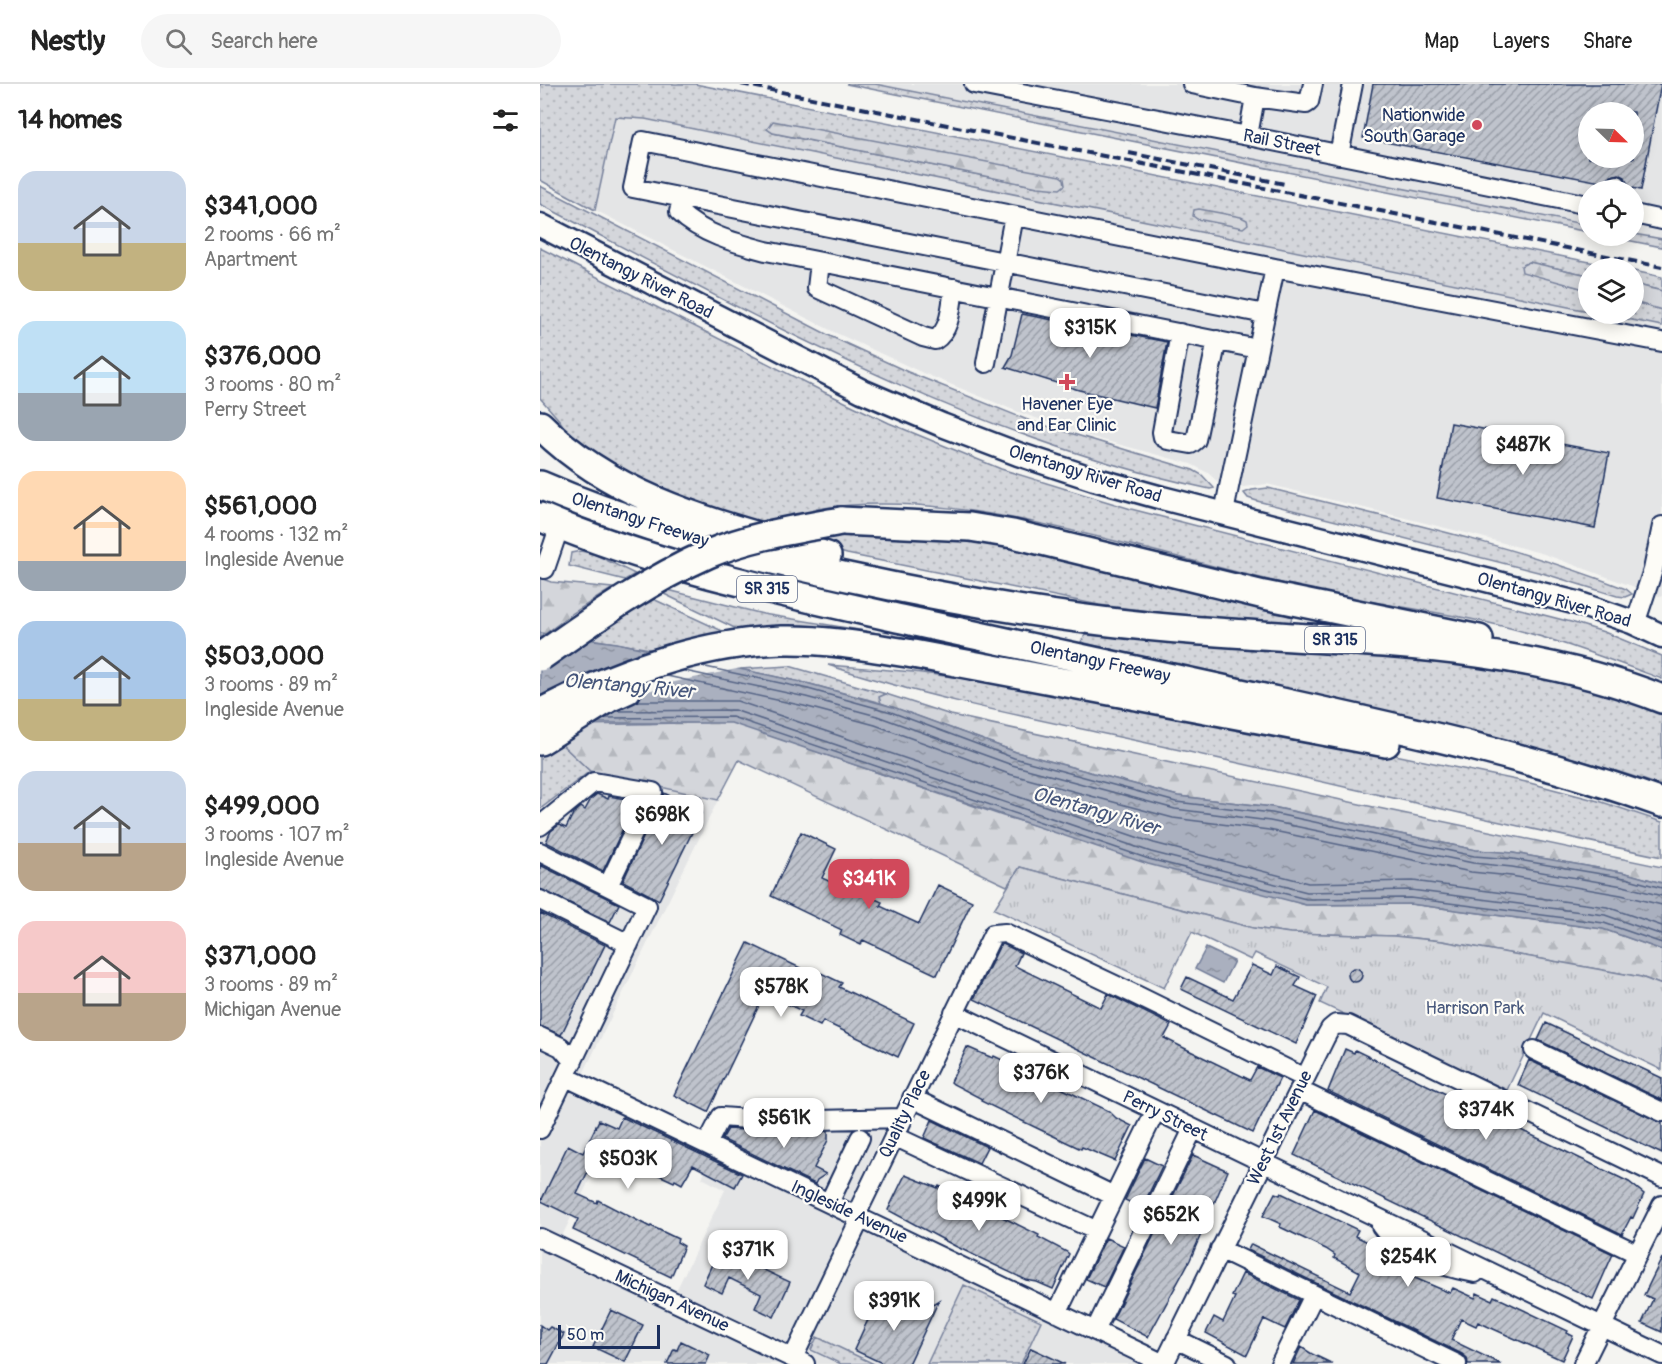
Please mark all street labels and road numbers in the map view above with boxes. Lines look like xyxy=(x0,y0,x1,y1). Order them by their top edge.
street label: Rail Street xyxy=(1241,124,1324,162)
street label: Olentangy River Road xyxy=(565,232,717,324)
street label: Olentangy River Road xyxy=(1006,440,1164,508)
street label: Olentangy Freeway xyxy=(568,487,712,553)
street label: Olentangy River Road xyxy=(1474,567,1634,633)
road number: SR 315 xyxy=(737,576,797,602)
road number: SR 315 xyxy=(1305,627,1365,653)
street label: Olentangy Freeway xyxy=(1028,636,1173,688)
street label: Quality Place xyxy=(874,1066,936,1162)
street label: West 1st Avenue xyxy=(1242,1067,1318,1189)
street label: Perry Street xyxy=(1119,1085,1212,1147)
street label: Ingleside Avenue xyxy=(787,1175,911,1249)
street label: Michigan Avenue xyxy=(611,1264,733,1338)

